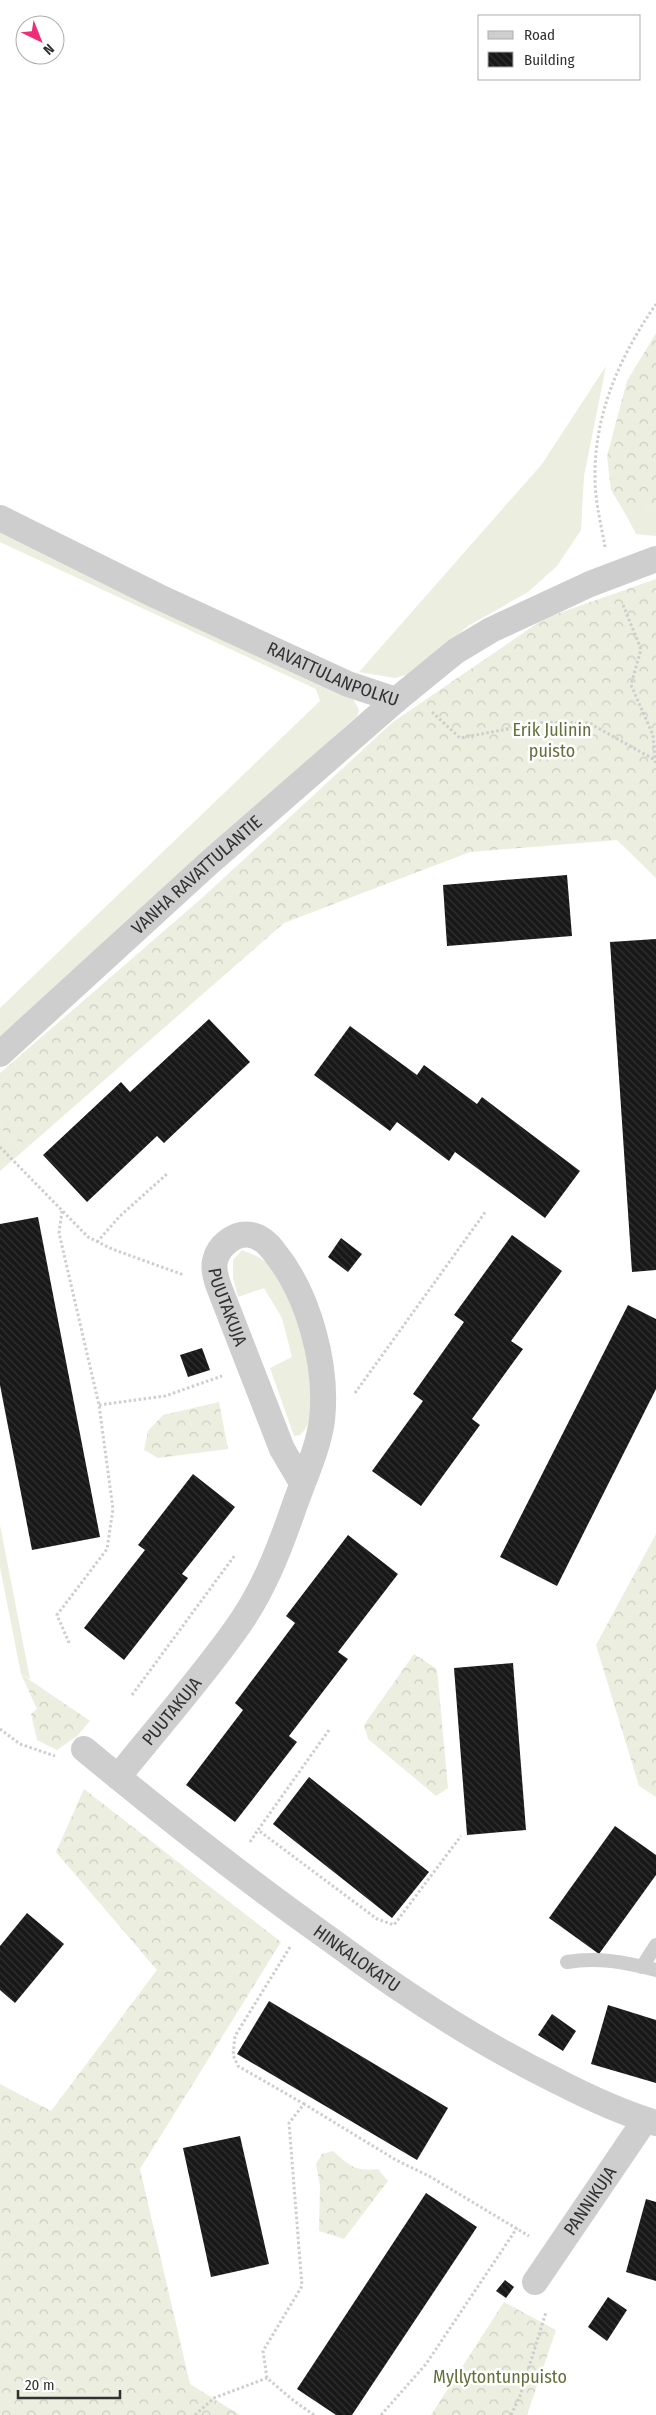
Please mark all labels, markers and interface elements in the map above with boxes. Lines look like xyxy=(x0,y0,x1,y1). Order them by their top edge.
north arrow xyxy=(15,15,65,65)
legend xyxy=(478,15,641,80)
text: Road xyxy=(524,26,555,44)
text: N xyxy=(40,40,57,58)
text: Building xyxy=(524,51,575,69)
street label: RAVATTULANPOLKU xyxy=(263,637,402,711)
park label: Erik Julinin puisto xyxy=(513,719,591,762)
street label: VANHA RAVATTULANTIE xyxy=(127,811,266,939)
street label: PUUTAKUJA xyxy=(203,1266,252,1350)
street label: PUUTAKUJA xyxy=(137,1672,207,1750)
street label: HINKALOKATU xyxy=(309,1920,404,1997)
street label: PANNIKUJA xyxy=(559,2162,622,2240)
park label: Myllytontunpuisto xyxy=(433,2366,567,2388)
scale bar xyxy=(18,2368,120,2400)
text: 20 m xyxy=(25,2376,55,2394)

